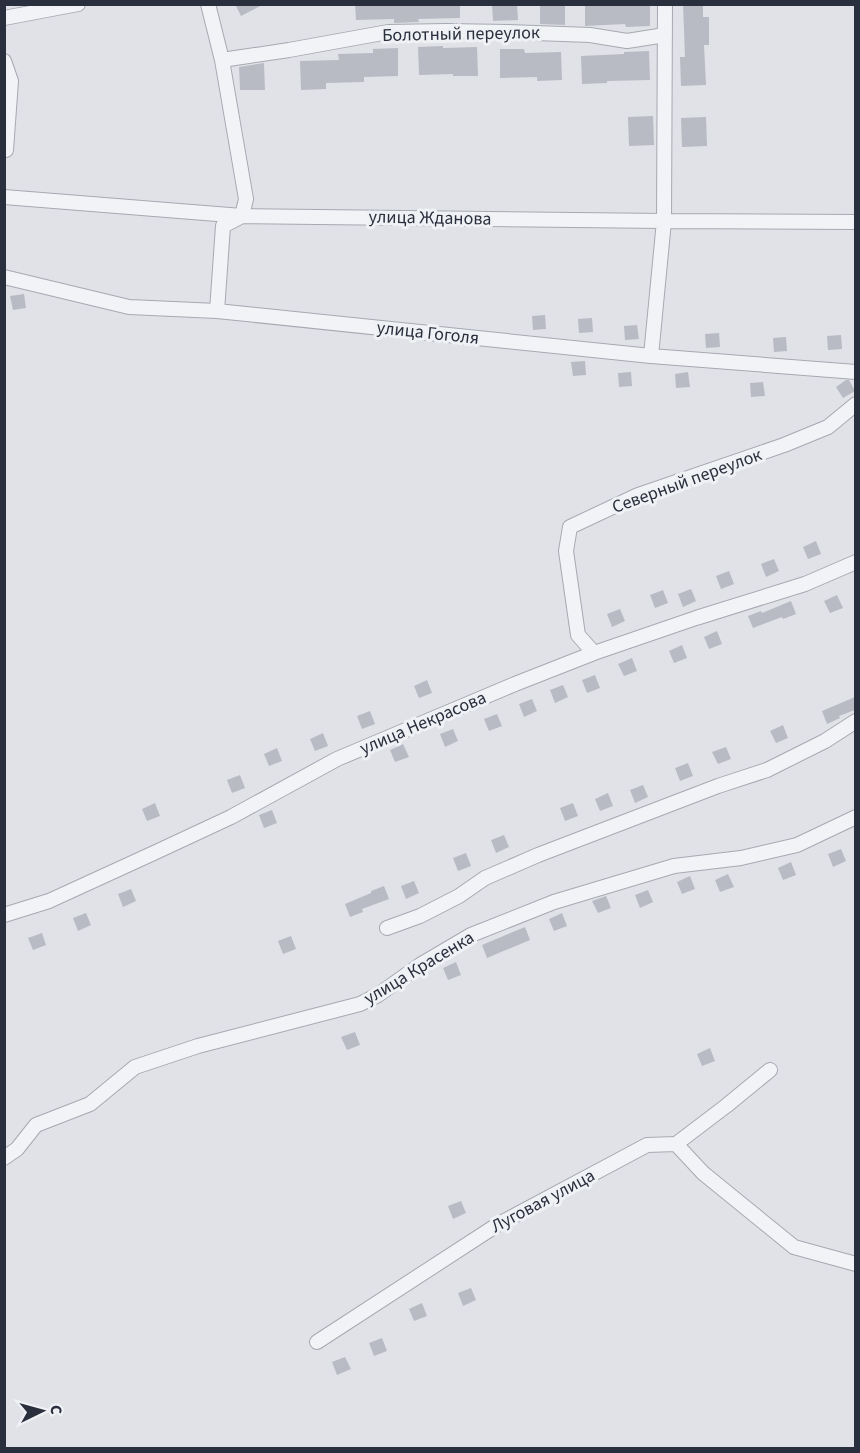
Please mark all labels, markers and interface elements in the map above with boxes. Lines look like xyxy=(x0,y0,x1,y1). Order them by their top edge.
street label: Болотный переулок xyxy=(382,20,540,48)
street label: улица Жданова xyxy=(368,204,492,232)
street label: улица Гоголя xyxy=(376,315,480,351)
street label: Северный переулок xyxy=(609,442,765,520)
street label: улица Некрасова xyxy=(356,685,490,761)
street label: улица Красенка xyxy=(359,925,479,1011)
street label: Луговая улица xyxy=(487,1163,599,1239)
north arrow xyxy=(12,1381,72,1441)
text: С xyxy=(45,1404,67,1415)

